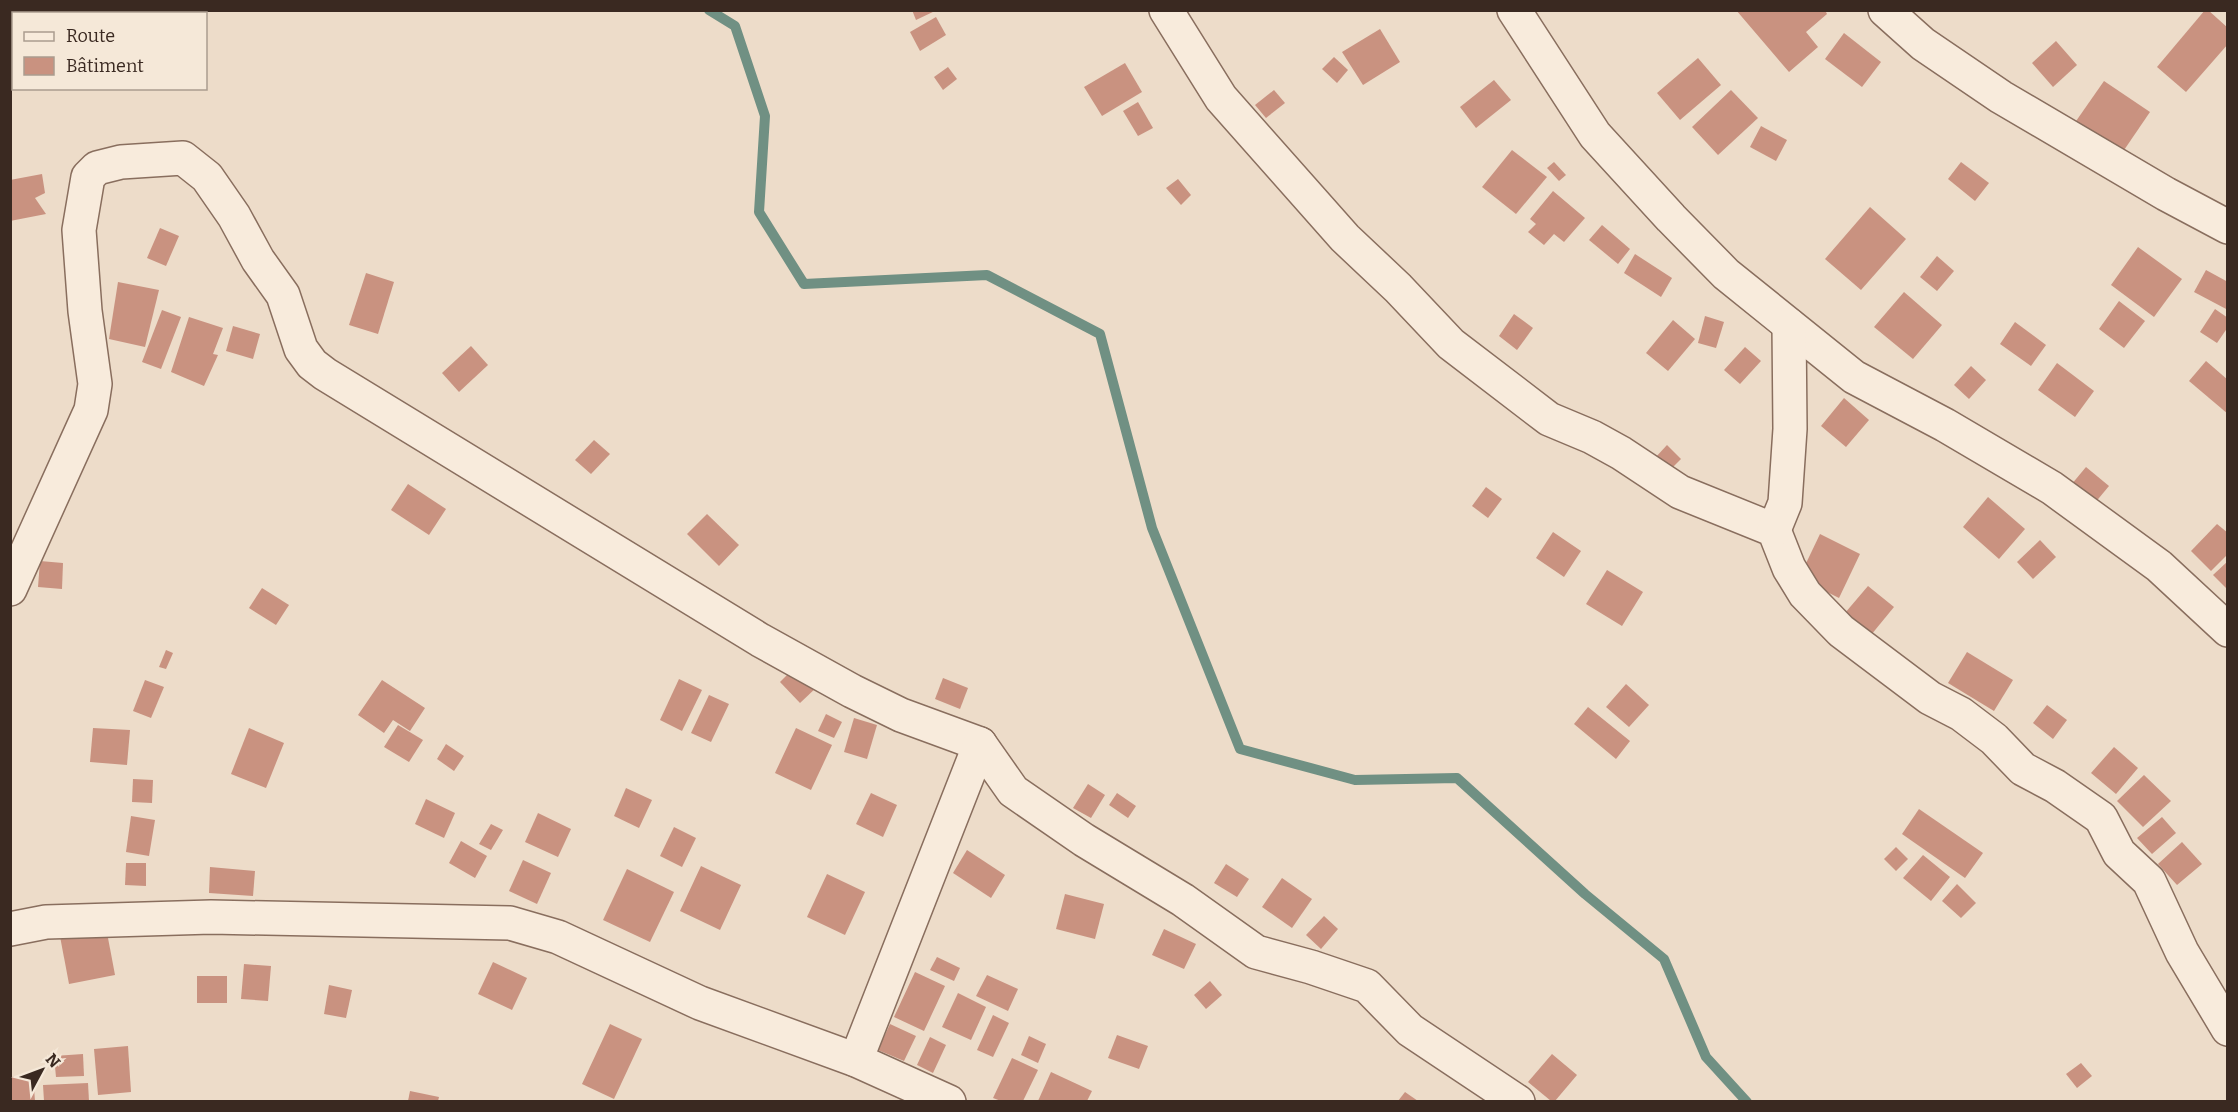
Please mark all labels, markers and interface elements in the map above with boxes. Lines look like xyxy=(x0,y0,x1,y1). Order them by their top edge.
legend xyxy=(12,12,207,90)
text: Route xyxy=(66,25,115,47)
text: Bâtiment xyxy=(66,55,144,77)
north arrow xyxy=(12,1040,72,1100)
text: N xyxy=(42,1050,64,1071)

